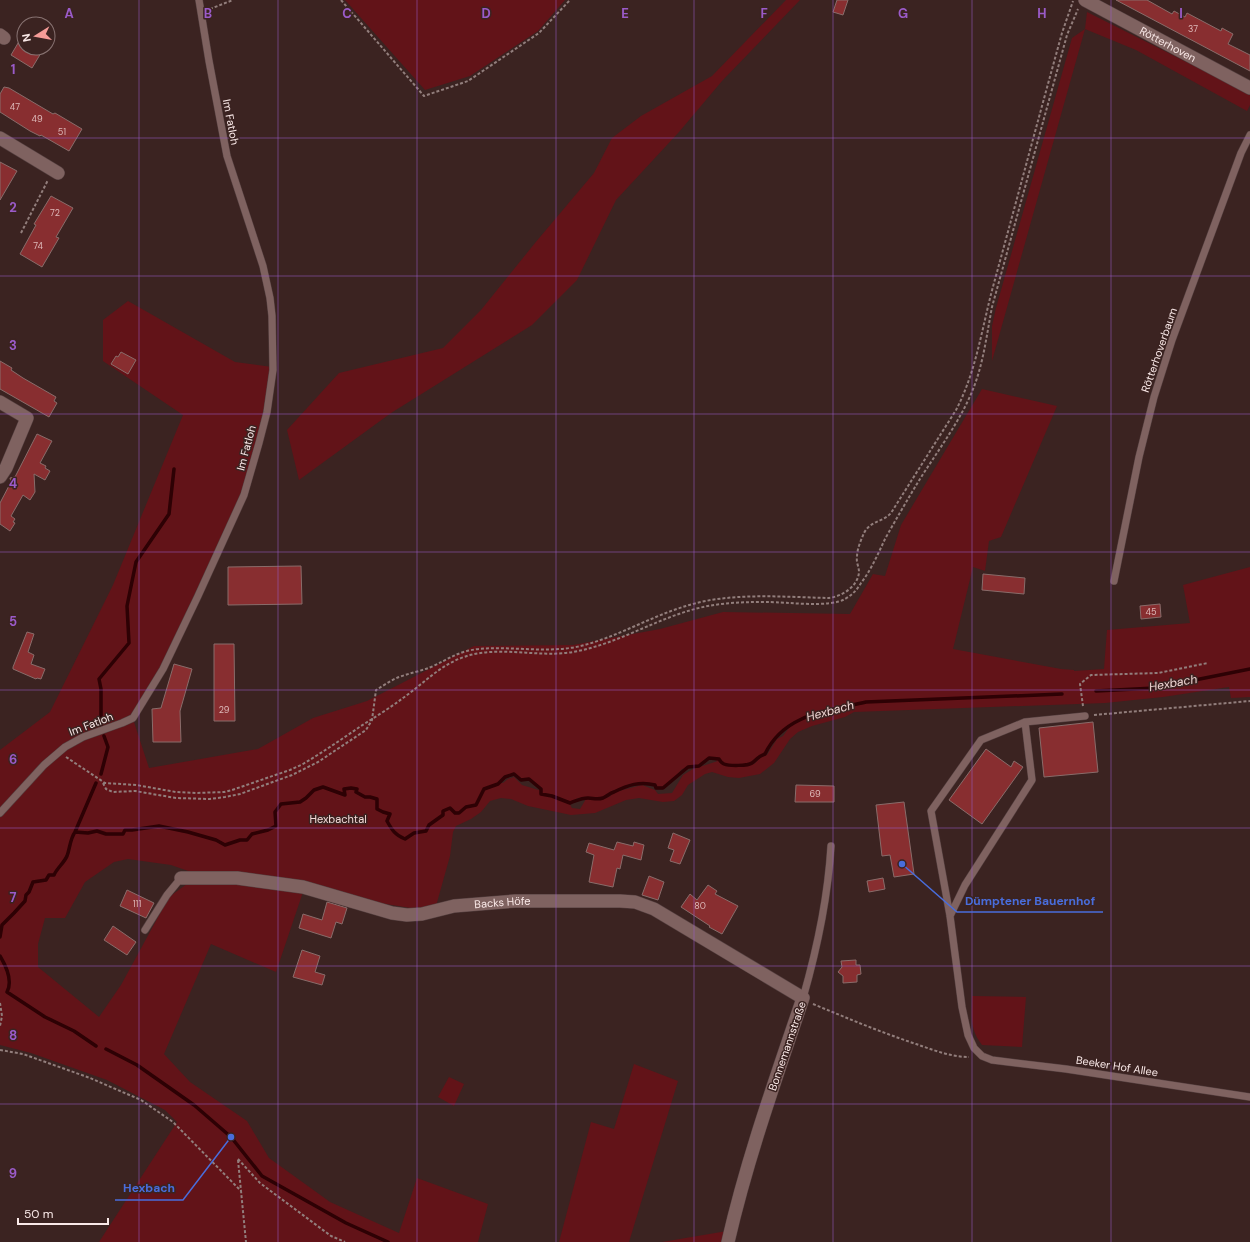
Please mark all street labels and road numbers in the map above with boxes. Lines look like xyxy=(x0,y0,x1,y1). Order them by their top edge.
street label: Rötterhoven xyxy=(1137,23,1199,65)
street label: Im Fatloh xyxy=(220,98,242,146)
street label: Rötterhoverbaum xyxy=(1138,306,1180,394)
street label: Im Fatloh xyxy=(233,424,259,472)
street label: Im Fatloh xyxy=(67,709,115,739)
street label: Backs Höfe xyxy=(474,894,531,911)
street label: Bonnemannstraße xyxy=(765,1000,809,1092)
street label: Beeker Hof Allee xyxy=(1075,1053,1159,1079)

